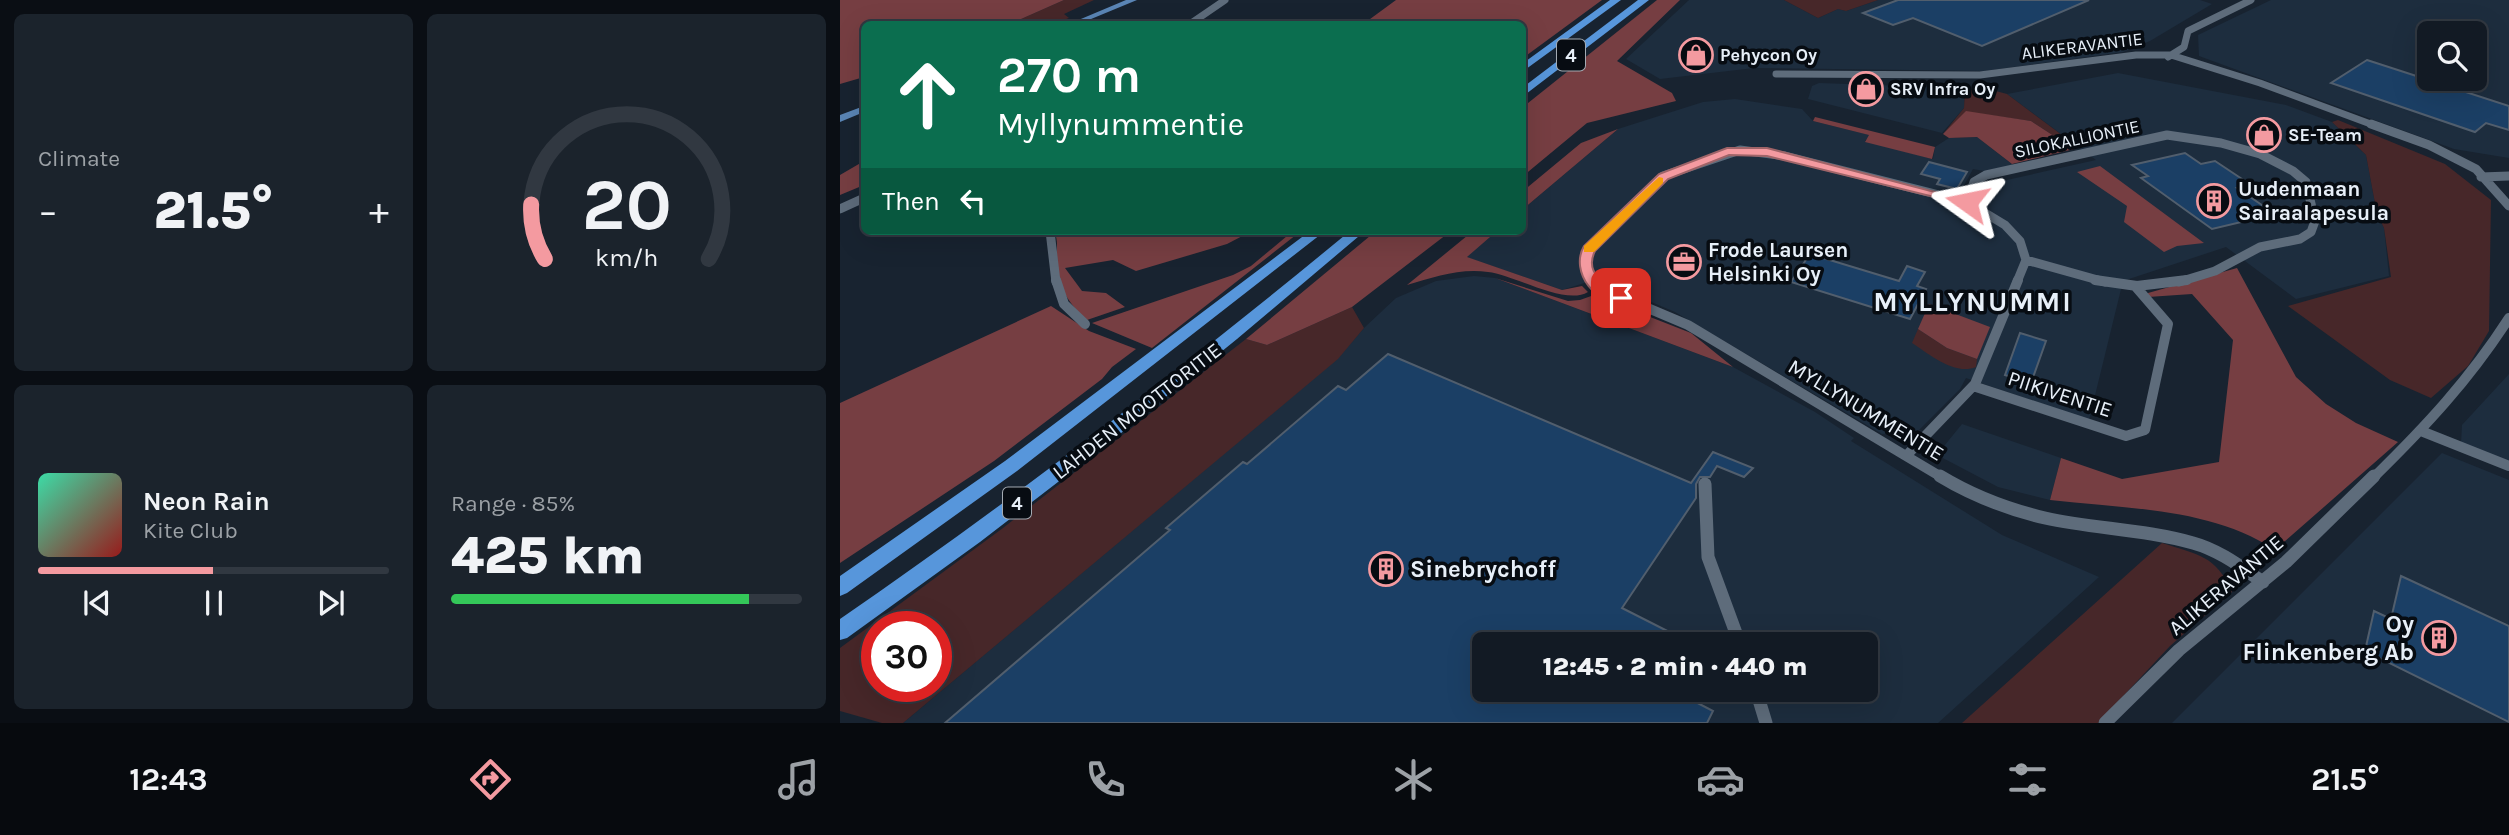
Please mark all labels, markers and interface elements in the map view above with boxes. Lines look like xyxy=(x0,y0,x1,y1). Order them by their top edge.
map controls xyxy=(2417,21,2487,91)
button: search xyxy=(2417,21,2487,91)
street label: ALIKERAVANTIE xyxy=(2020,28,2144,64)
shop icon: Pehycon Oy xyxy=(1677,36,1715,74)
road number: 4 xyxy=(1557,40,1585,70)
place label: Pehycon Oy xyxy=(1720,44,1817,66)
text: 270 m xyxy=(997,47,1141,104)
icon: ahead xyxy=(882,49,973,140)
shop icon: SRV Infra Oy xyxy=(1847,70,1885,108)
place label: SRV Infra Oy xyxy=(1890,78,1995,100)
text: Myllynummentie xyxy=(997,106,1244,143)
street label: SILOKALLIONTIE xyxy=(2013,115,2141,163)
shop icon: SE-Team xyxy=(2245,116,2283,154)
place label: SE-Team xyxy=(2288,124,2362,146)
text: Climate xyxy=(38,145,120,172)
text: 20 xyxy=(581,162,672,247)
position arrow xyxy=(1930,165,2004,239)
place label: Uudenmaan Sairaalapesula xyxy=(2238,177,2389,225)
text: 21.5° xyxy=(153,180,274,241)
icon: left xyxy=(954,182,992,220)
building icon: Uudenmaan Sairaalapesula xyxy=(2195,182,2233,220)
text: Then xyxy=(882,186,940,217)
text: − xyxy=(38,189,58,234)
text: + xyxy=(369,189,389,234)
place label: Frode Laursen Helsinki Oy xyxy=(1708,238,1848,286)
text: km/h xyxy=(595,242,658,271)
office icon: Frode Laursen Helsinki Oy xyxy=(1665,243,1703,281)
pin xyxy=(1591,268,1651,328)
icon: arrive xyxy=(1602,279,1640,317)
district label: MYLLYNUMMI xyxy=(1873,285,2073,318)
street label: LAHDEN MOOTTORITIE xyxy=(1048,338,1226,484)
street label: MYLLYNUMMENTIE xyxy=(1784,354,1948,466)
street label: PIIKIVENTIE xyxy=(2005,366,2115,422)
text: Neon Rain xyxy=(143,486,270,517)
road number: 4 xyxy=(1003,488,1031,518)
text: Range · 85% xyxy=(451,490,575,517)
text: Kite Club xyxy=(143,517,238,544)
text: 425 km xyxy=(451,525,644,586)
street label: ALIKERAVANTIE xyxy=(2164,530,2288,640)
building icon: Sinebrychoff xyxy=(1367,550,1405,588)
place label: Sinebrychoff xyxy=(1410,555,1556,583)
icon: previous xyxy=(78,584,116,622)
icon: pause xyxy=(195,584,233,622)
icon: next xyxy=(312,584,350,622)
place label: Oy Flinkenberg Ab xyxy=(2242,610,2414,666)
speed limit sign: 30 xyxy=(861,611,952,702)
building icon: Oy Flinkenberg Ab xyxy=(2420,619,2458,657)
text: 12:45 · 2 min · 440 m xyxy=(1543,651,1807,682)
icon: directions xyxy=(466,755,515,804)
icon: music xyxy=(774,755,823,804)
icon: phone xyxy=(1081,755,1130,804)
icon: climate xyxy=(1389,755,1438,804)
icon: car xyxy=(1696,755,1745,804)
icon: filters xyxy=(2003,755,2052,804)
text: 12:43 xyxy=(129,761,208,798)
text: 21.5° xyxy=(2311,761,2380,798)

